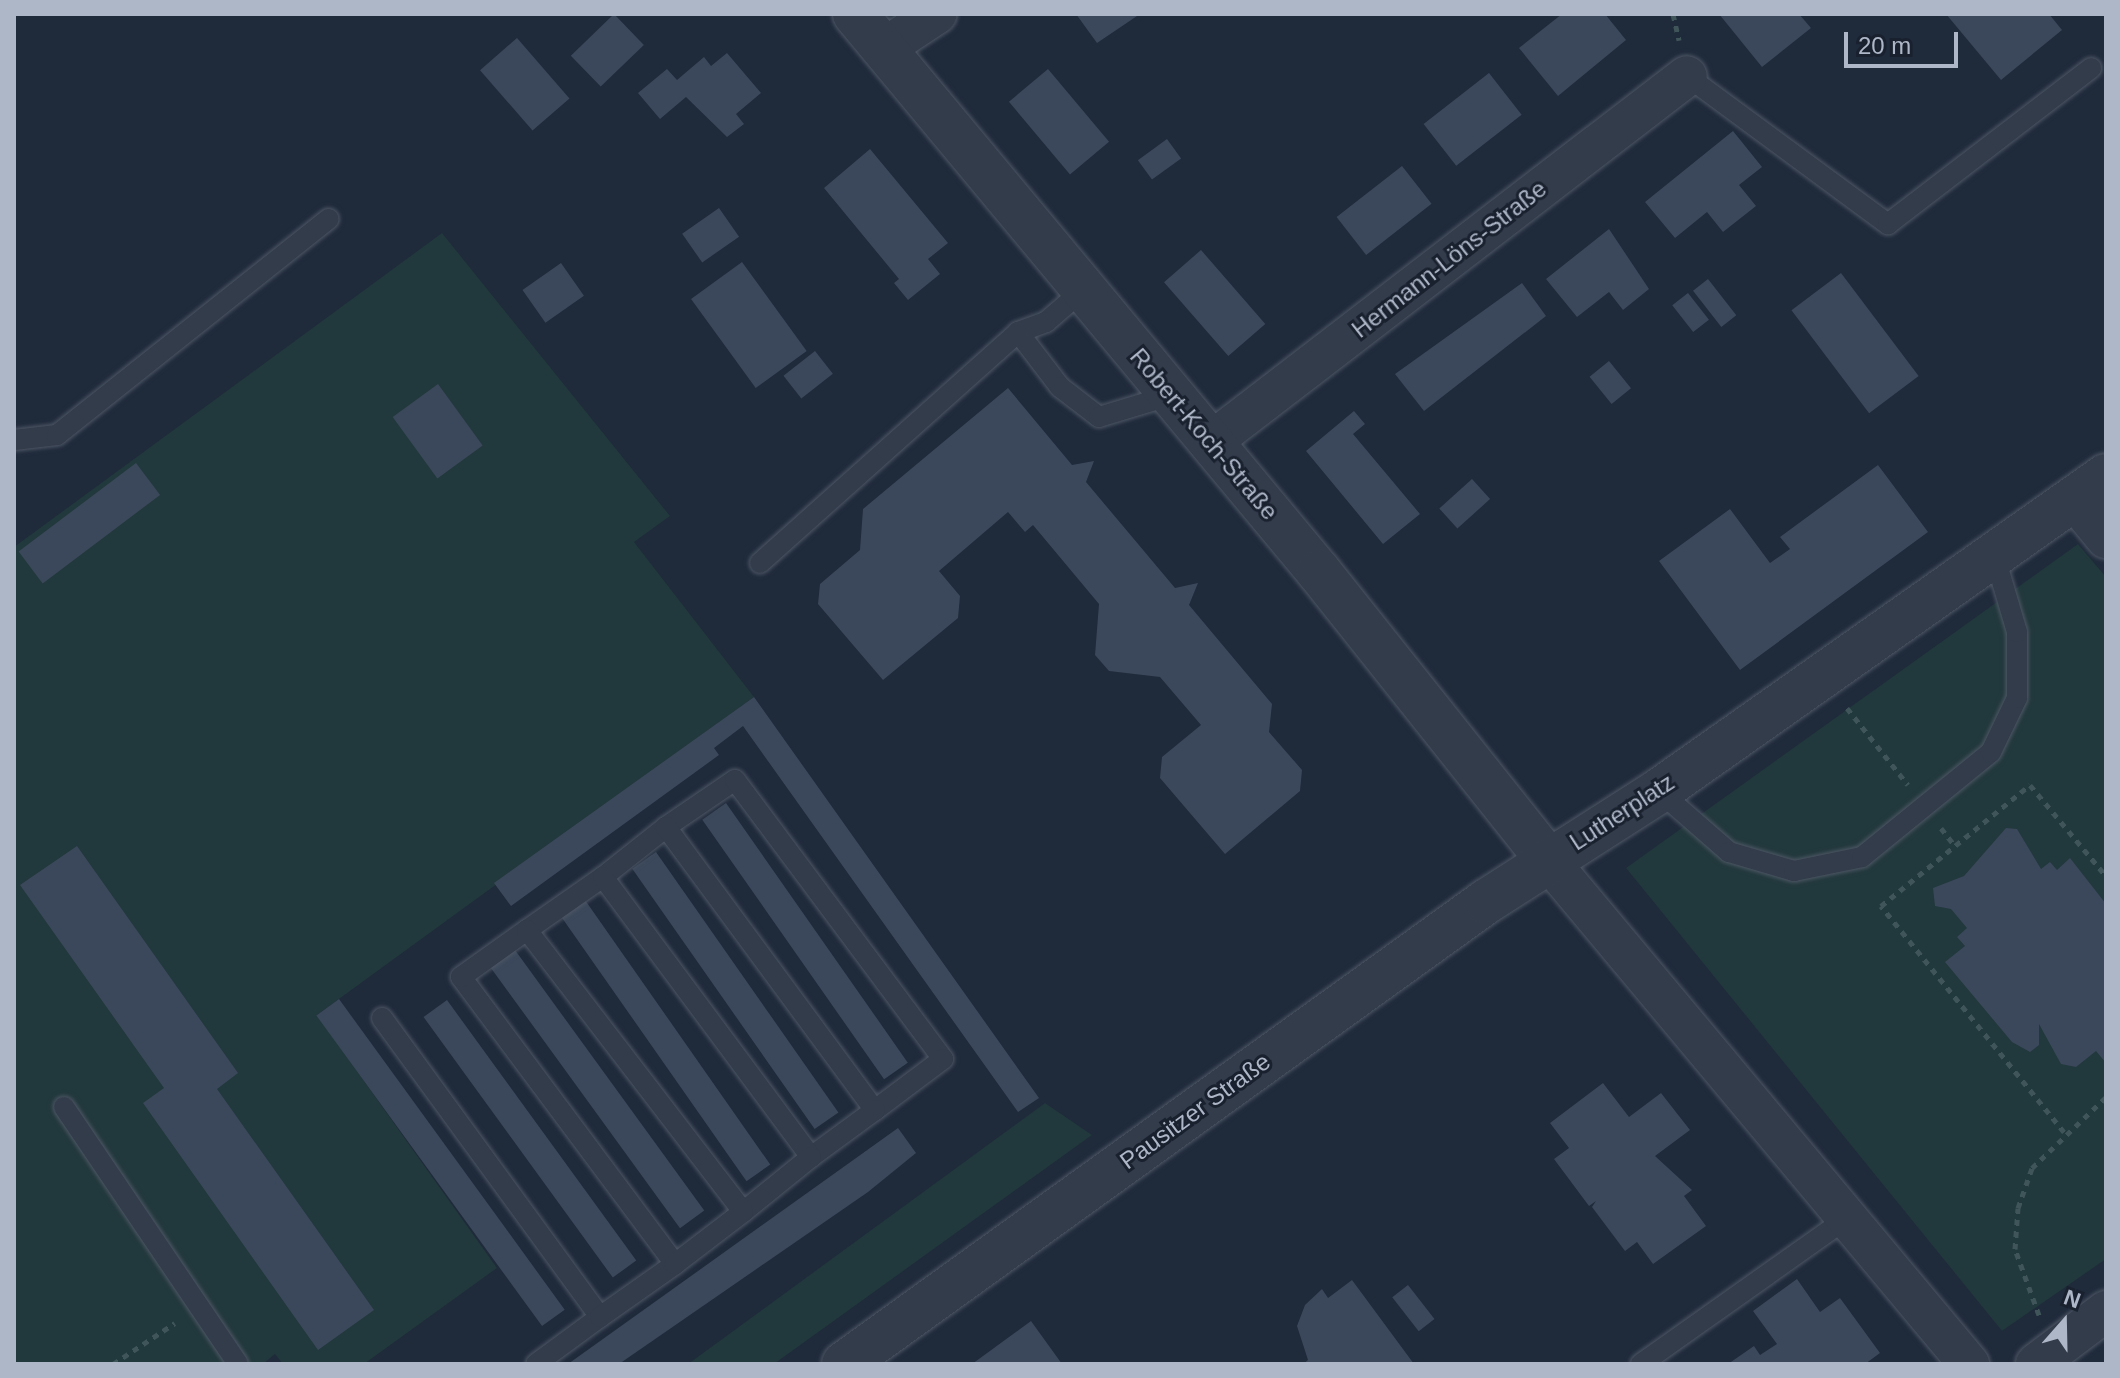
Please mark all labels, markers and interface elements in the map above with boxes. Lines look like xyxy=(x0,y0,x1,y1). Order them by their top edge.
scale bar xyxy=(1848,16,1962,66)
text: 20 m xyxy=(1858,32,1911,59)
street label: Hermann-Löns-Straße xyxy=(1346,174,1552,344)
street label: Robert-Koch-Straße xyxy=(1124,342,1284,526)
street label: Lutherplatz xyxy=(1564,768,1680,856)
street label: Pausitzer Straße xyxy=(1114,1047,1276,1175)
north arrow xyxy=(2024,1282,2104,1362)
text: N xyxy=(2061,1285,2084,1313)

